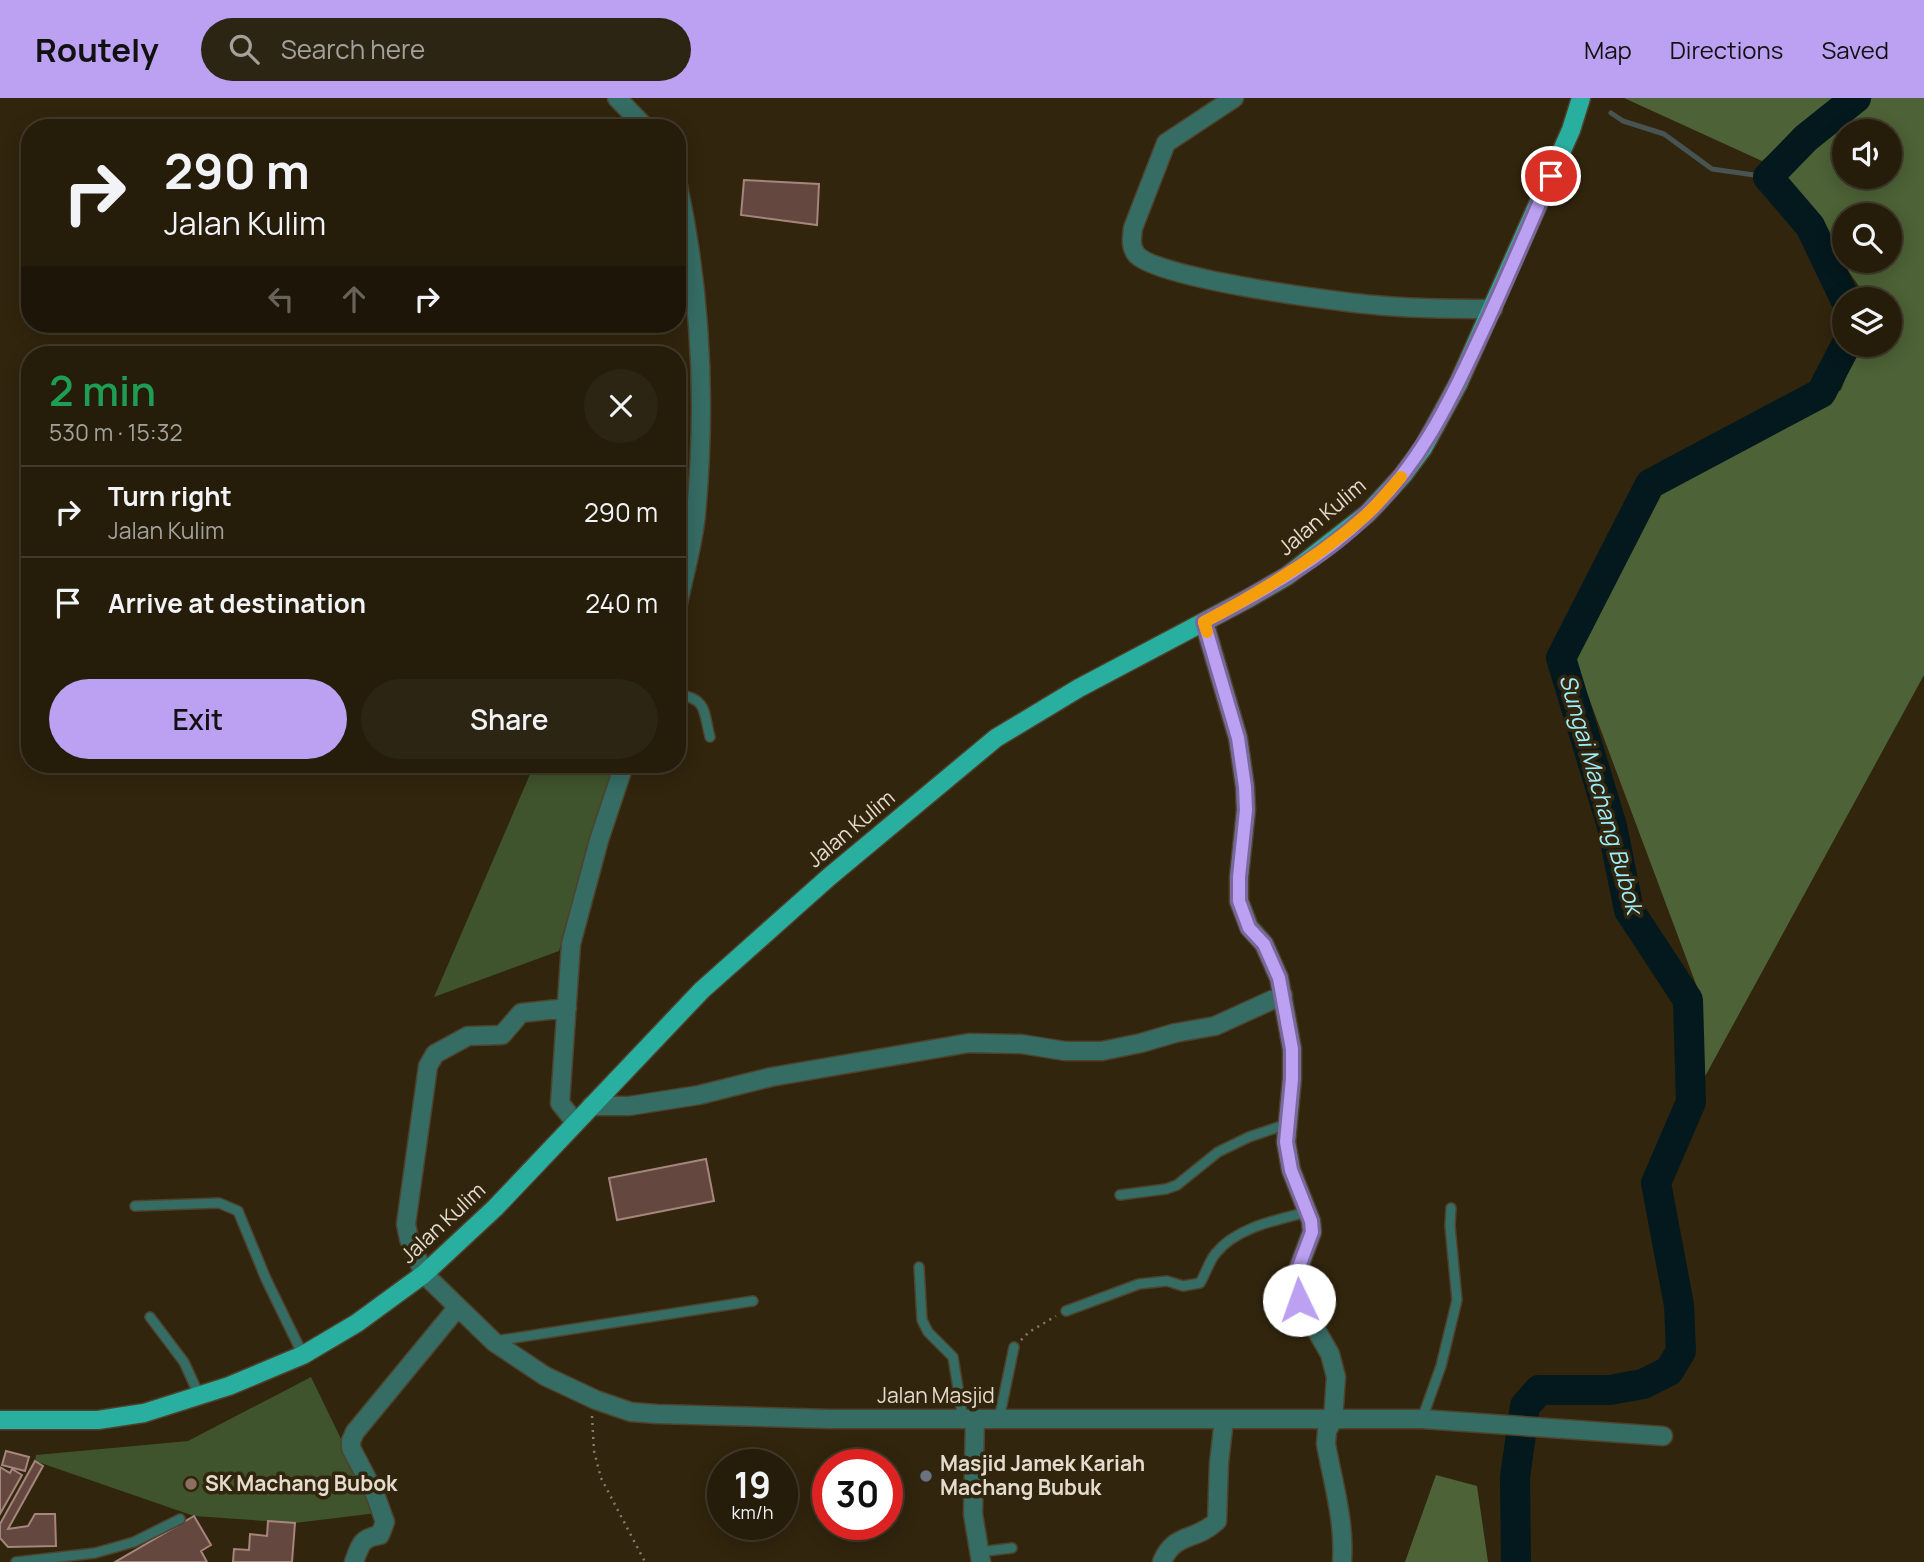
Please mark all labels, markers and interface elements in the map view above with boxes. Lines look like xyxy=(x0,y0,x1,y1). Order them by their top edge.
search box xyxy=(201,18,691,81)
text: Routely xyxy=(35,27,159,72)
icon: search xyxy=(225,30,263,68)
text: Search here xyxy=(281,31,425,67)
text: Map xyxy=(1584,33,1632,66)
text: Directions xyxy=(1670,33,1783,66)
text: Saved xyxy=(1821,33,1889,66)
map controls xyxy=(1832,119,1902,357)
button: sound xyxy=(1832,119,1902,189)
text: 290 m xyxy=(164,137,310,204)
pin xyxy=(1521,146,1581,206)
icon: right xyxy=(49,147,140,238)
icon: arrive xyxy=(1532,157,1570,195)
text: Jalan Kulim xyxy=(164,201,326,245)
button: search xyxy=(1832,203,1902,273)
icon: left xyxy=(262,280,300,318)
icon: ahead xyxy=(335,280,373,318)
icon: right xyxy=(408,280,446,318)
button: layers xyxy=(1832,287,1902,357)
text: 2 min xyxy=(49,361,156,419)
button: close xyxy=(584,369,658,443)
text: 530 m · 15:32 xyxy=(49,416,183,448)
street label: Jalan Kulim xyxy=(1272,471,1371,561)
text: Turn right xyxy=(108,478,232,514)
icon: right xyxy=(49,493,87,531)
text: 290 m xyxy=(584,494,658,530)
text: Jalan Kulim xyxy=(108,514,225,546)
icon: arrive xyxy=(49,584,87,622)
text: Arrive at destination xyxy=(108,585,366,621)
text: 240 m xyxy=(585,585,658,621)
water label: Sungai Machang Bubok xyxy=(1552,670,1652,920)
button: Exit xyxy=(49,679,347,759)
button: Share xyxy=(361,679,658,759)
street label: Jalan Kulim xyxy=(801,783,900,873)
street label: Jalan Kulim xyxy=(394,1176,491,1269)
position arrow xyxy=(1262,1263,1336,1337)
street label: Jalan Masjid xyxy=(877,1381,995,1409)
speed limit sign: 30 xyxy=(812,1449,903,1540)
place label: Masjid Jamek Kariah Machang Bubuk xyxy=(940,1449,1145,1501)
text: 19 xyxy=(734,1461,771,1509)
marker: Masjid Jamek Kariah Machang Bubuk xyxy=(918,1468,934,1484)
place label: SK Machang Bubok xyxy=(205,1469,398,1497)
marker: SK Machang Bubok xyxy=(183,1476,199,1492)
text: km/h xyxy=(732,1500,773,1524)

